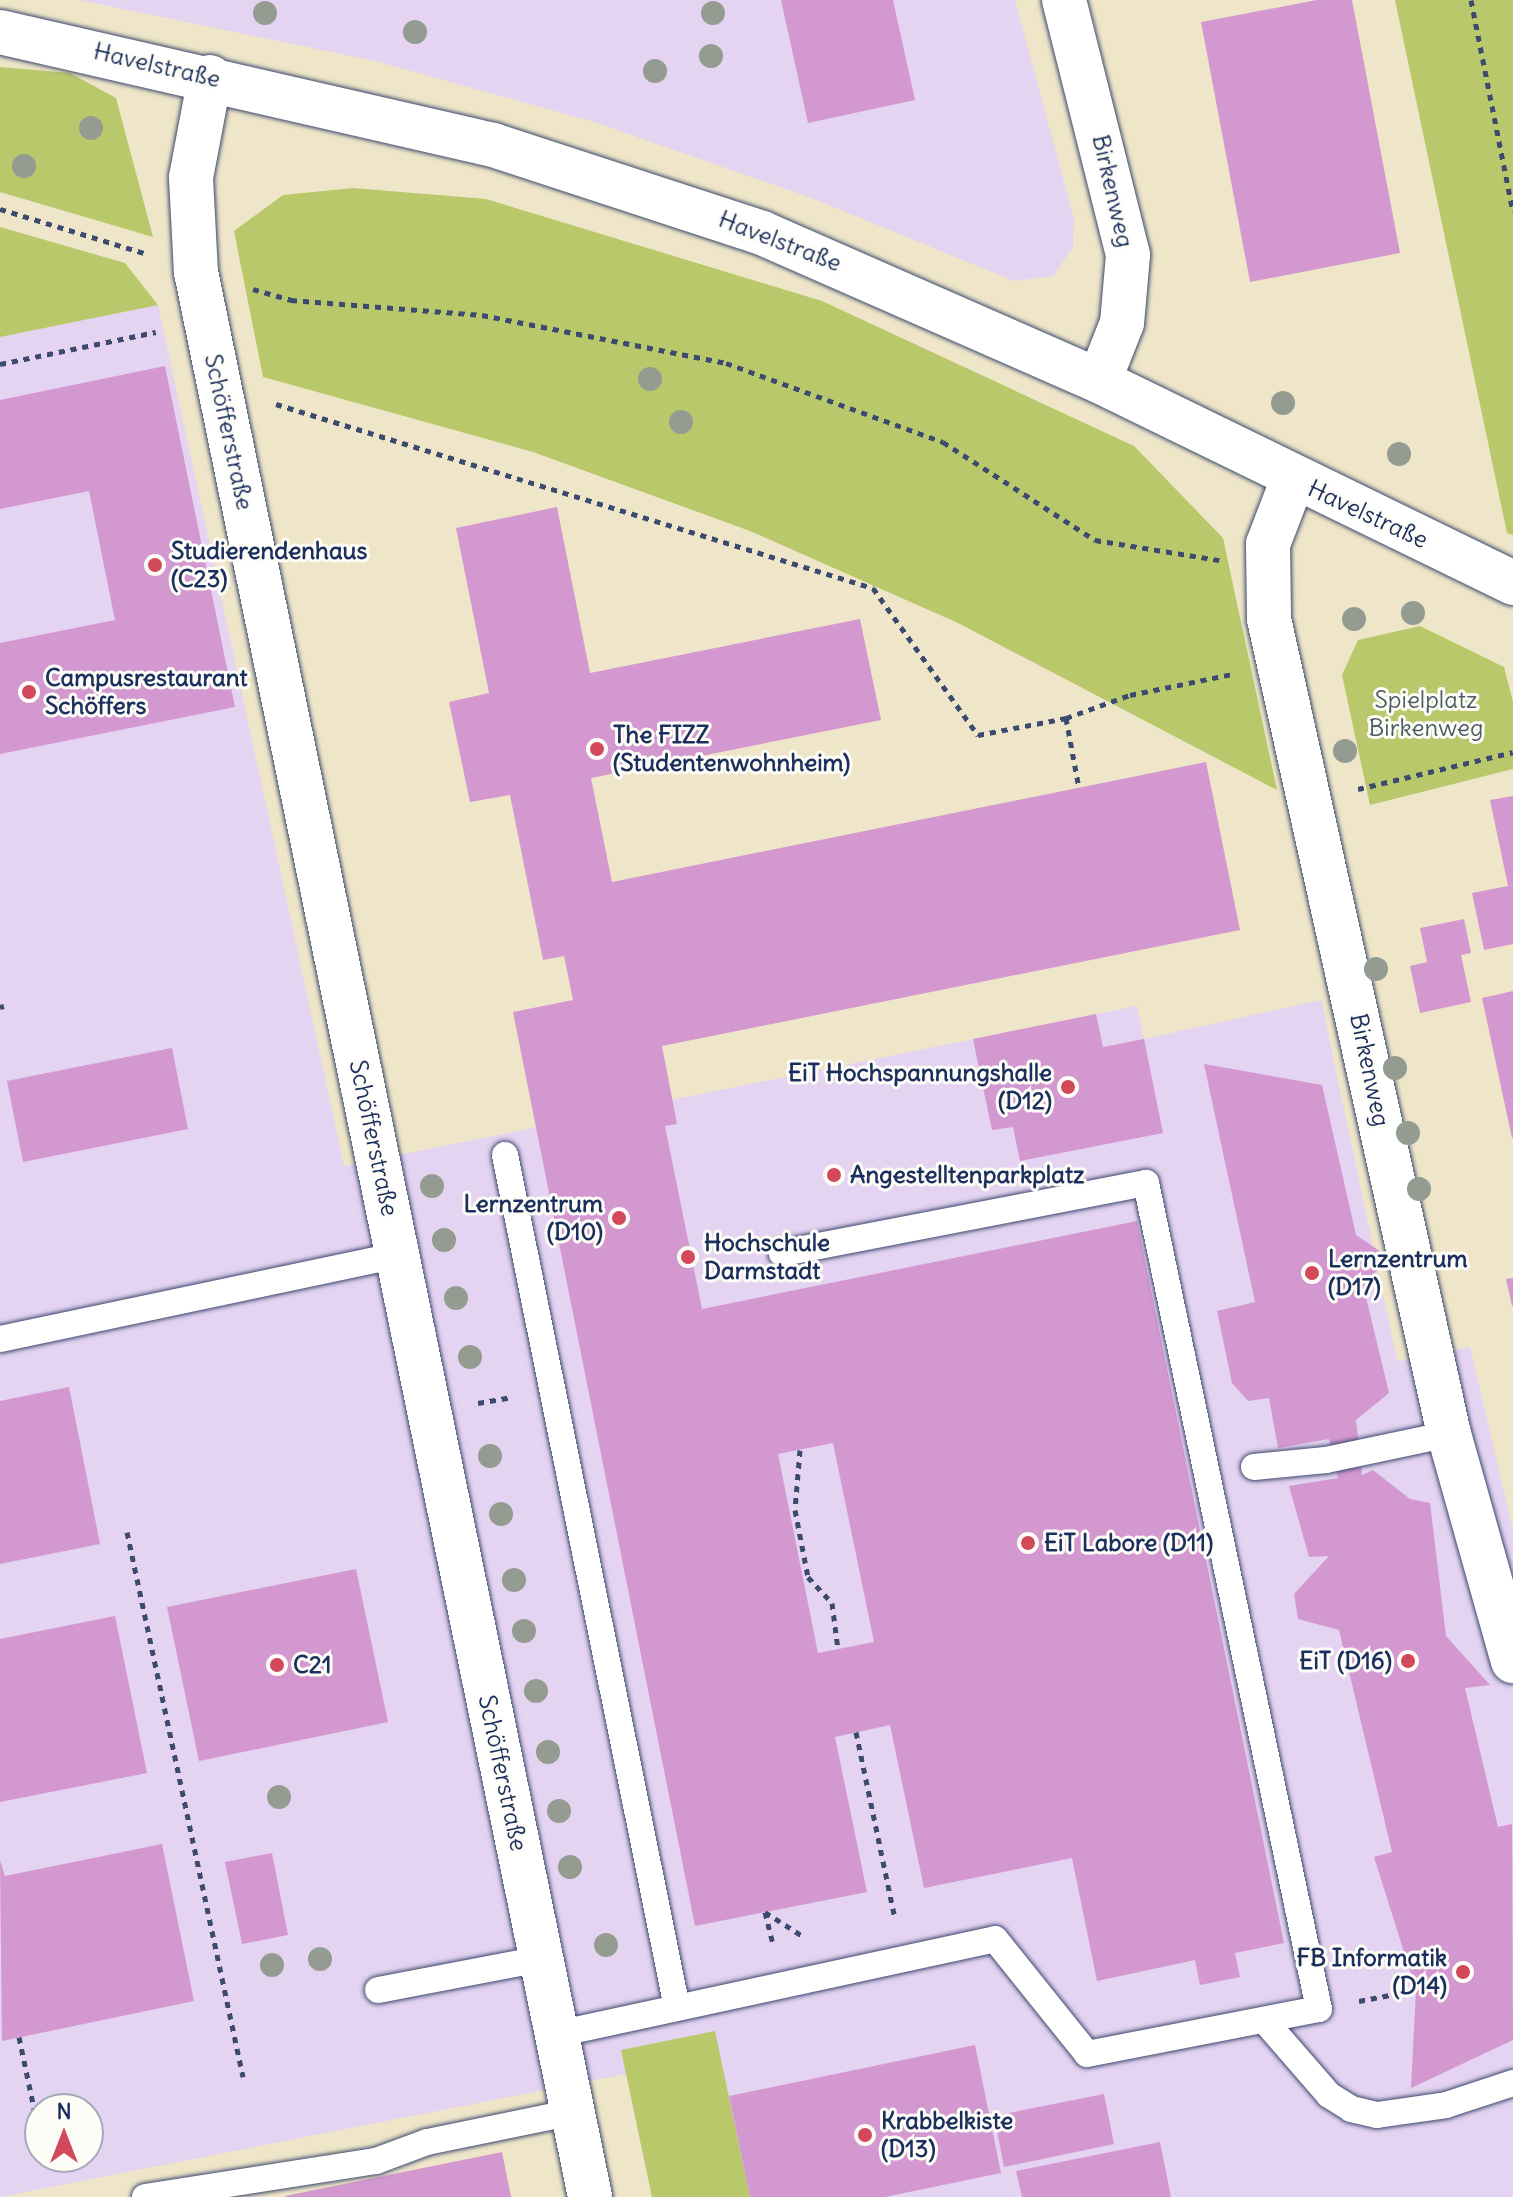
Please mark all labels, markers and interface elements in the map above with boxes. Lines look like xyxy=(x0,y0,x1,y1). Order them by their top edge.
street label: Havelstraße xyxy=(91,36,223,94)
street label: Birkenweg xyxy=(1086,132,1140,250)
street label: Havelstraße xyxy=(715,204,845,278)
street label: Schöfferstraße xyxy=(198,351,260,513)
street label: Havelstraße xyxy=(1303,474,1433,554)
place label: Studierendenhaus (C23) xyxy=(171,537,367,593)
marker: Studierendenhaus (C23) xyxy=(146,556,164,574)
place label: Campusrestaurant Schöffers xyxy=(45,664,248,720)
marker: Campusrestaurant Schöffers xyxy=(20,683,38,701)
park label: Spielplatz Birkenweg xyxy=(1369,686,1483,742)
place label: The FIZZ (Studentenwohnheim) xyxy=(613,721,850,777)
marker: The FIZZ (Studentenwohnheim) xyxy=(588,740,606,758)
street label: Birkenweg xyxy=(1344,1011,1396,1129)
street label: Schöfferstraße xyxy=(343,1057,405,1219)
place label: EiT Hochspannungshalle (D12) xyxy=(788,1059,1052,1115)
marker: EiT Hochspannungshalle (D12) xyxy=(1059,1078,1077,1096)
place label: Angestelltenparkplatz xyxy=(850,1161,1084,1189)
marker: Angestelltenparkplatz xyxy=(825,1166,843,1184)
place label: Lernzentrum (D10) xyxy=(463,1190,603,1246)
marker: Lernzentrum (D10) xyxy=(610,1209,628,1227)
place label: Hochschule Darmstadt xyxy=(704,1229,830,1285)
place label: Lernzentrum (D17) xyxy=(1328,1245,1468,1301)
marker: Hochschule Darmstadt xyxy=(679,1248,697,1266)
marker: Lernzentrum (D17) xyxy=(1303,1264,1321,1282)
place label: EiT Labore (D11) xyxy=(1044,1529,1213,1557)
marker: EiT Labore (D11) xyxy=(1019,1534,1037,1552)
place label: EiT (D16) xyxy=(1299,1647,1392,1675)
place label: C21 xyxy=(293,1651,331,1679)
marker: EiT (D16) xyxy=(1399,1652,1417,1670)
marker: C21 xyxy=(268,1656,286,1674)
street label: Schöfferstraße xyxy=(472,1692,534,1854)
place label: FB Informatik (D14) xyxy=(1297,1944,1447,2000)
marker: FB Informatik (D14) xyxy=(1454,1963,1472,1981)
north arrow xyxy=(24,2093,104,2173)
text: N xyxy=(56,2097,72,2125)
place label: Krabbelkiste (D13) xyxy=(881,2107,1013,2163)
marker: Krabbelkiste (D13) xyxy=(856,2126,874,2144)

